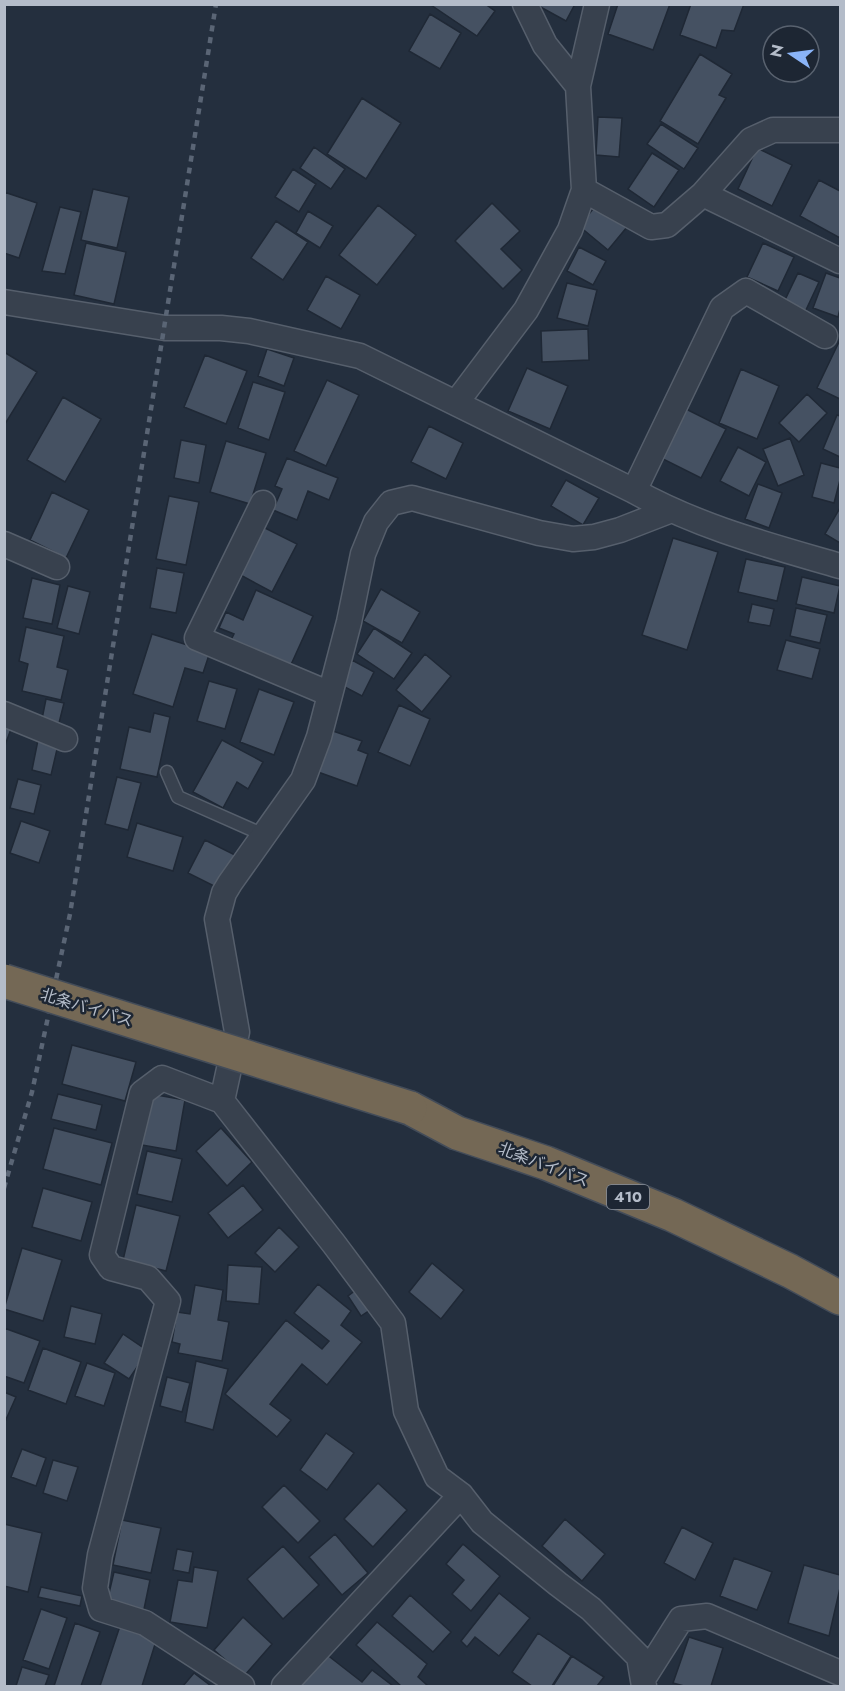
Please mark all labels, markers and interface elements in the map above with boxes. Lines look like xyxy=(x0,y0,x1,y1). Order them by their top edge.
north arrow xyxy=(761,24,821,84)
text: N xyxy=(764,42,790,60)
street label: 北条バイパス xyxy=(38,982,136,1032)
street label: 北条バイパス xyxy=(495,1137,593,1192)
road number: 410 xyxy=(607,1185,649,1209)

